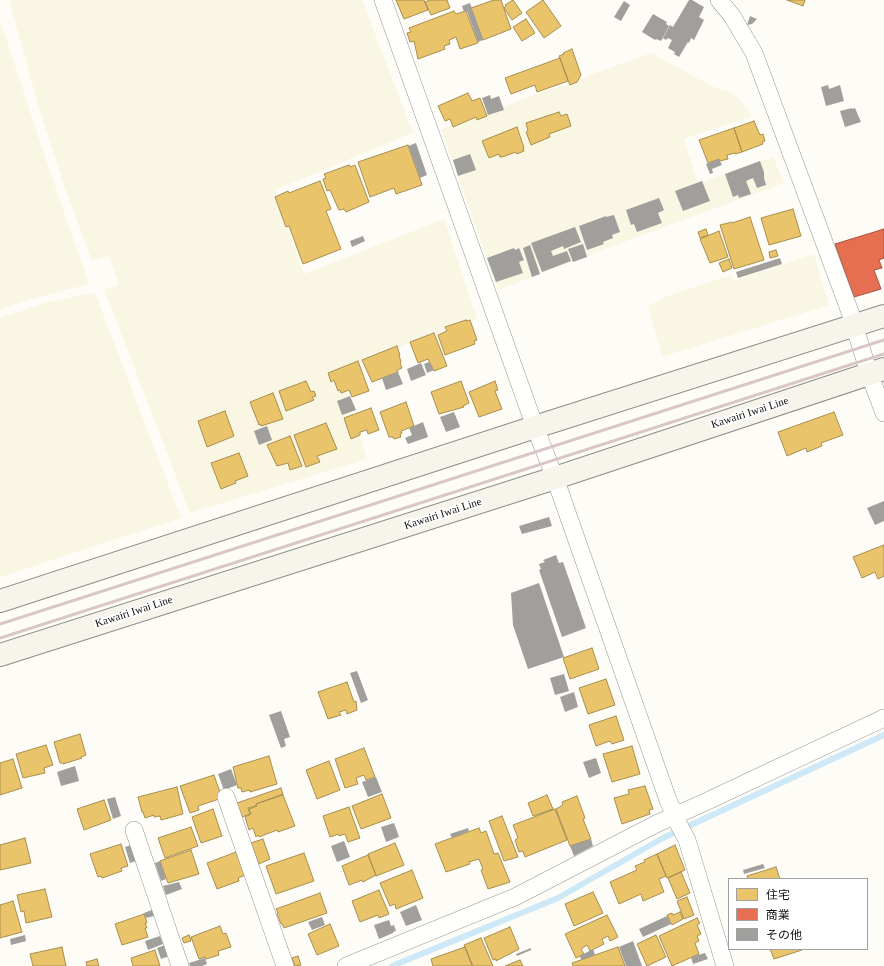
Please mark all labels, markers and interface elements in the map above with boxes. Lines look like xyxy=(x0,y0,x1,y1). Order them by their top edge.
street label: Kawairi Iwai Line xyxy=(710,394,790,432)
street label: Kawairi Iwai Line xyxy=(403,495,483,533)
street label: Kawairi Iwai Line xyxy=(94,593,174,631)
legend xyxy=(728,878,868,950)
text: 住宅 xyxy=(766,888,790,902)
text: 商業 xyxy=(766,908,790,922)
text: その他 xyxy=(766,928,802,942)

